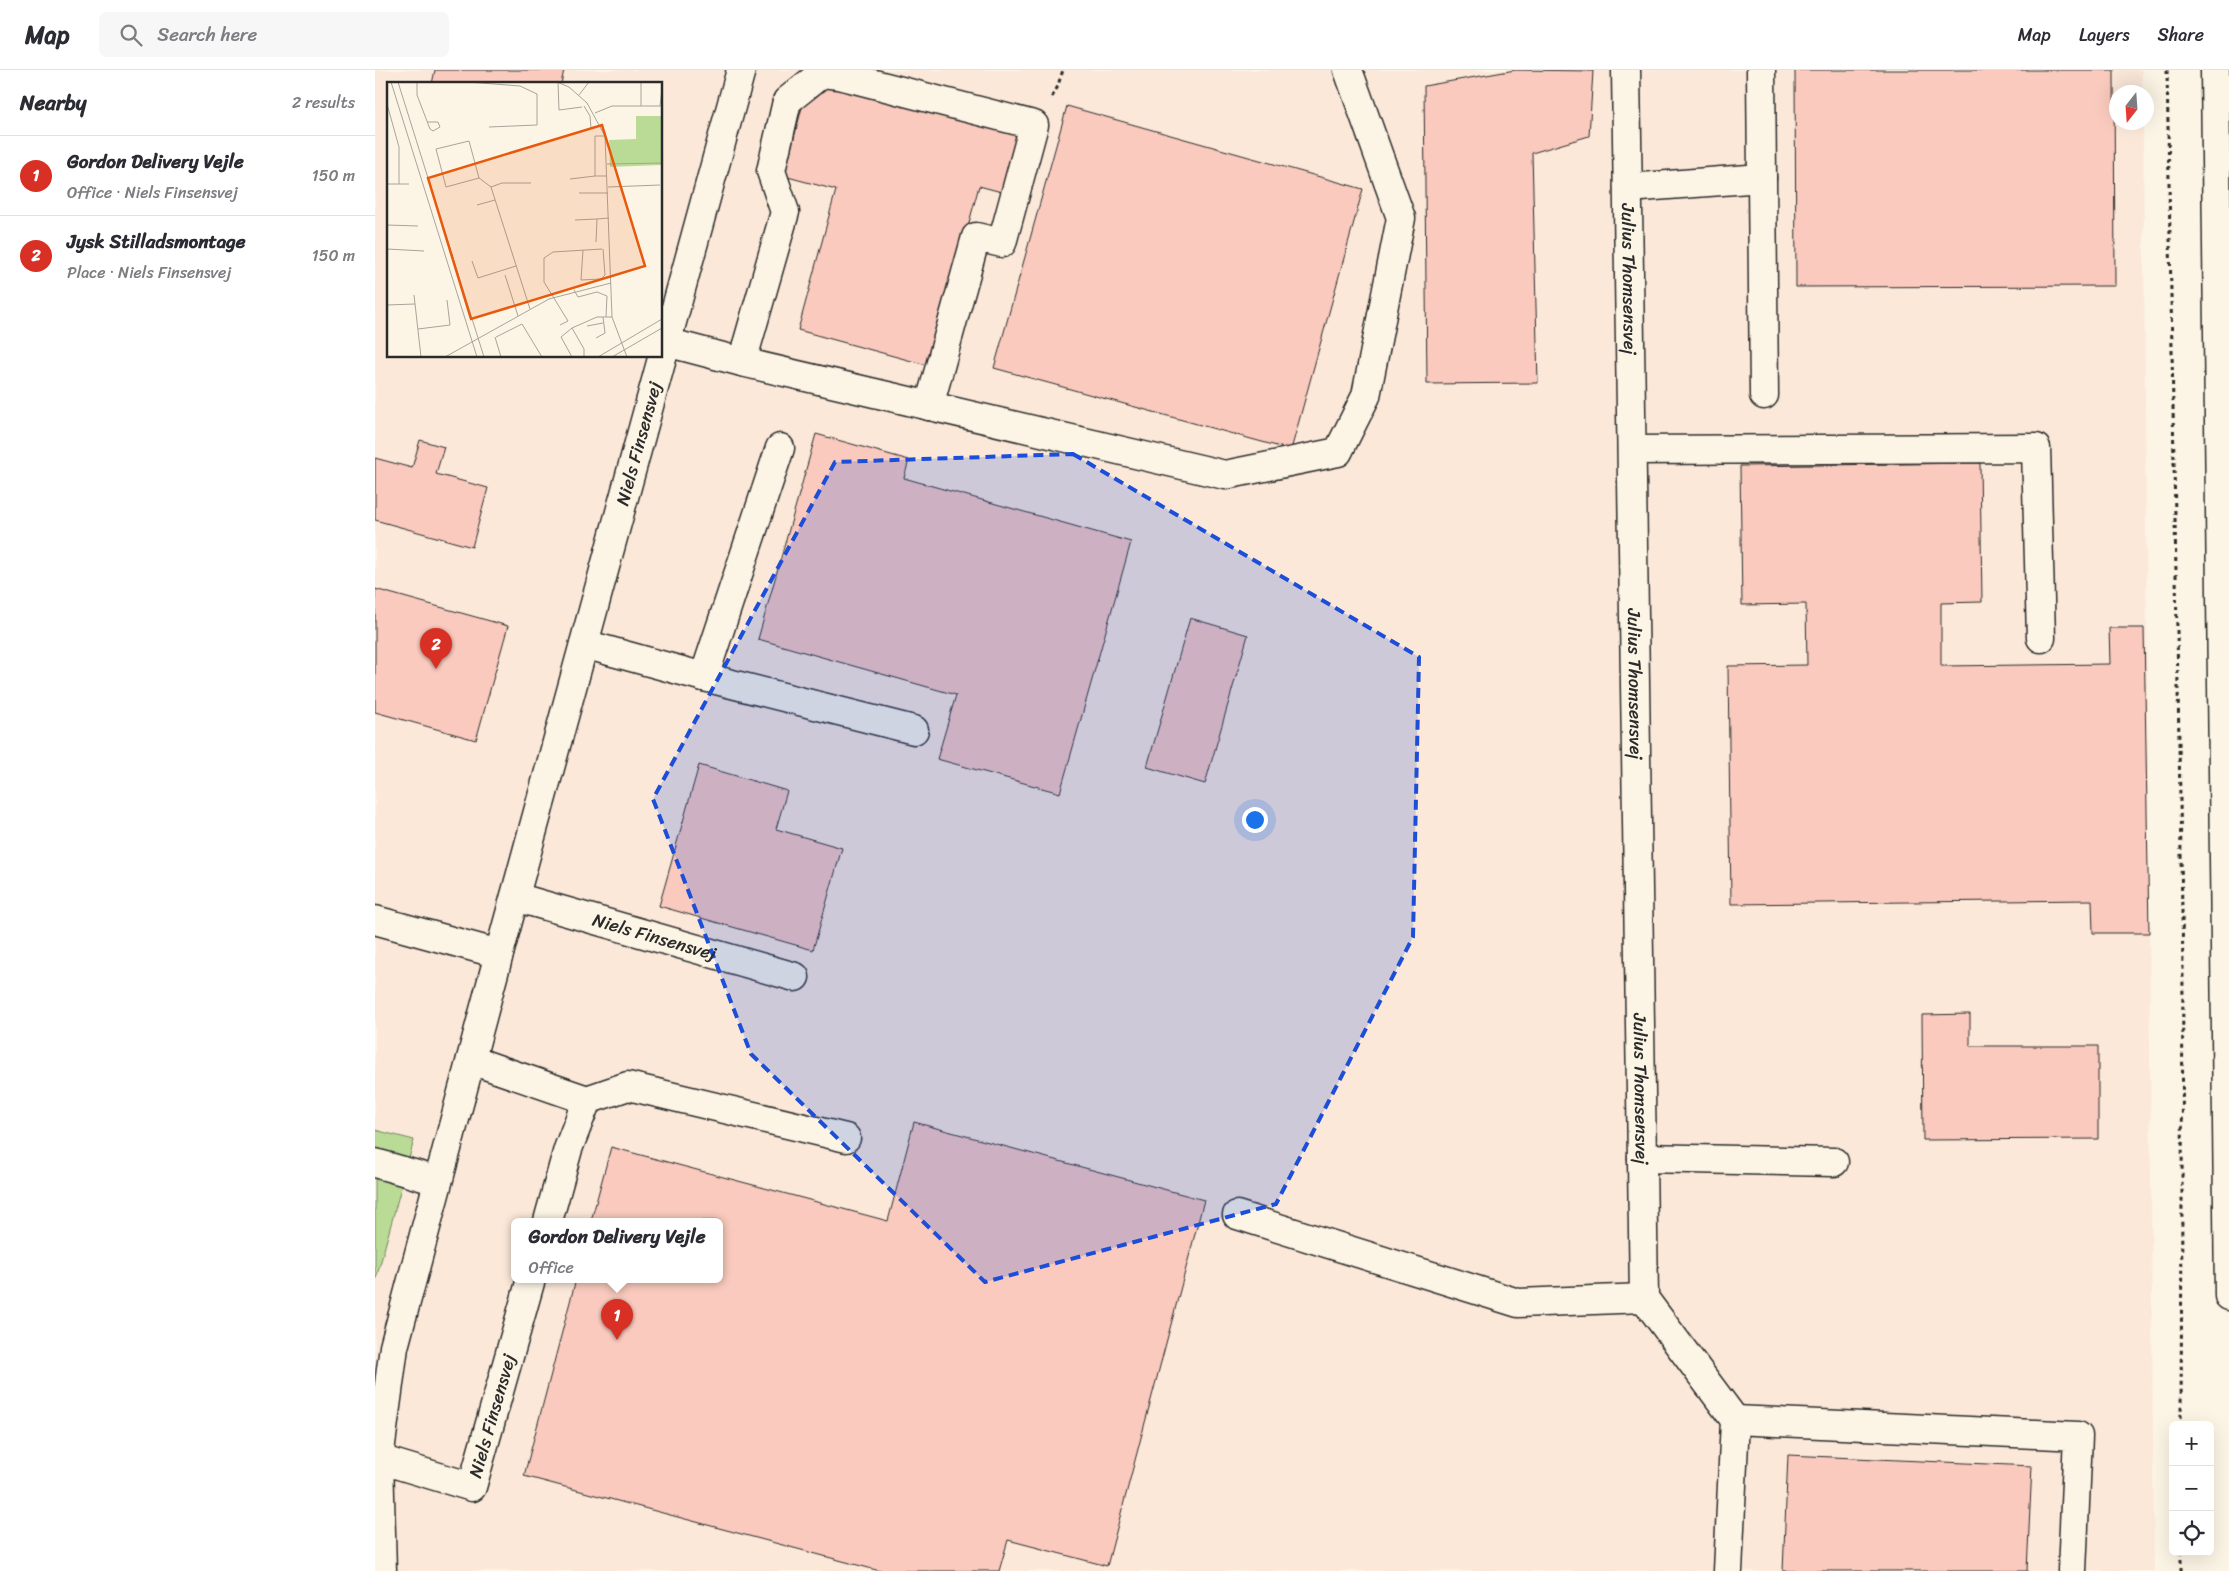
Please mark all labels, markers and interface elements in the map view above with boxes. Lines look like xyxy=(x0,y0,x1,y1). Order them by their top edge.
search box xyxy=(99,12,449,57)
text: Map xyxy=(25,14,69,56)
text: Search here xyxy=(157,18,257,51)
text: Map xyxy=(2018,19,2051,51)
text: Layers xyxy=(2079,19,2130,51)
text: Share xyxy=(2158,19,2204,51)
icon: search xyxy=(117,21,145,49)
inset map xyxy=(387,82,663,358)
text: Nearby xyxy=(20,84,86,122)
north arrow xyxy=(2109,85,2154,130)
text: 2 results xyxy=(292,88,355,117)
text: Gordon Delivery Vejle xyxy=(67,145,244,178)
text: 1 xyxy=(33,161,39,190)
text: 150 m xyxy=(312,161,355,190)
text: Office · Niels Finsensvej xyxy=(67,178,238,207)
street label: Julius Thomsensvej xyxy=(1612,202,1646,356)
text: Jysk Stilladsmontage xyxy=(67,225,246,258)
text: 2 xyxy=(31,241,41,270)
text: 150 m xyxy=(312,241,355,270)
text: Place · Niels Finsensvej xyxy=(67,258,231,287)
street label: Niels Finsensvej xyxy=(606,378,671,509)
street label: Julius Thomsensvej xyxy=(1618,607,1652,761)
pin: 2 xyxy=(420,628,452,669)
your location xyxy=(1242,807,1268,833)
street label: Niels Finsensvej xyxy=(589,904,720,970)
street label: Julius Thomsensvej xyxy=(1624,1012,1658,1165)
popup xyxy=(511,1218,723,1283)
text: Gordon Delivery Vejle xyxy=(529,1220,705,1253)
text: Office xyxy=(529,1253,574,1282)
pin: 1 xyxy=(601,1299,633,1340)
street label: Niels Finsensvej xyxy=(459,1350,525,1482)
map controls xyxy=(2169,1421,2214,1556)
button: + xyxy=(2169,1421,2214,1466)
button: − xyxy=(2169,1466,2214,1511)
button: locate xyxy=(2169,1511,2214,1556)

